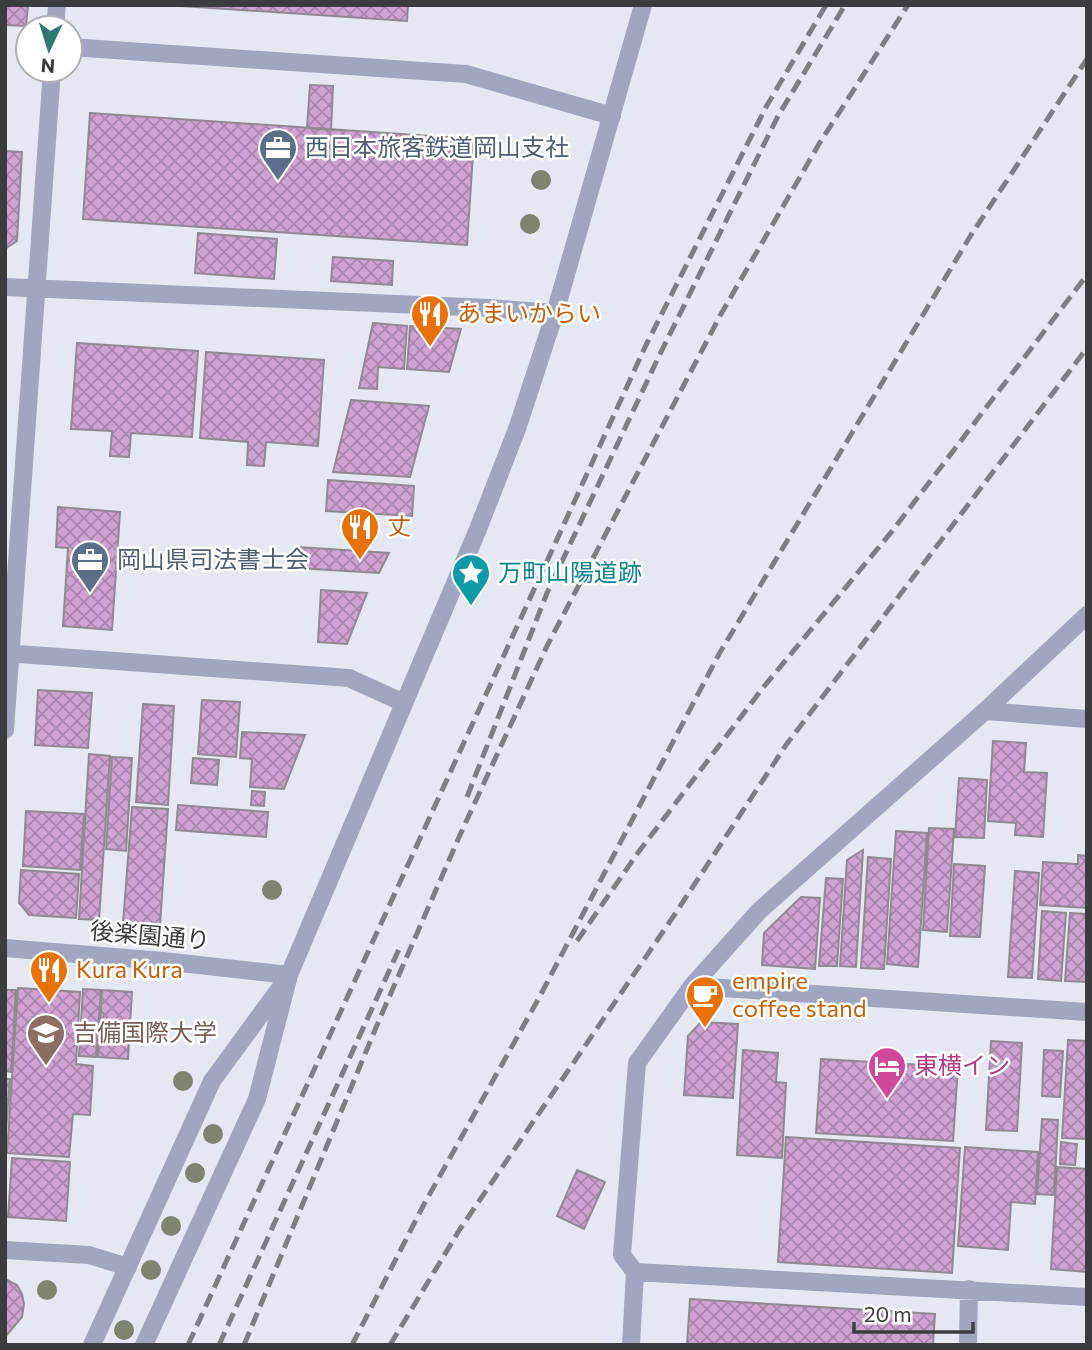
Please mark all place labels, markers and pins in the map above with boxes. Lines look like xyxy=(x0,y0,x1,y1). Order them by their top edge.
office icon: 西日本旅客鉄道岡山支社 xyxy=(257,127,299,182)
place label: 西日本旅客鉄道岡山支社 xyxy=(305,132,569,161)
restaurant icon: あまいからい xyxy=(409,293,451,348)
place label: あまいからい xyxy=(457,298,601,327)
restaurant icon: 丈 xyxy=(339,506,381,561)
place label: 丈 xyxy=(387,511,411,540)
office icon: 岡山県司法書士会 xyxy=(69,539,111,594)
place label: 岡山県司法書士会 xyxy=(117,544,309,573)
place icon: 万町山陽道跡 xyxy=(450,552,492,607)
place label: 万町山陽道跡 xyxy=(498,557,642,586)
restaurant icon: Kura Kura xyxy=(28,949,70,1004)
place label: Kura Kura xyxy=(76,954,183,983)
place label: empire coffee stand xyxy=(732,965,867,1022)
cafe icon: empire coffee stand xyxy=(684,974,726,1029)
school or university icon: 吉備国際大学 xyxy=(25,1012,67,1067)
place label: 吉備国際大学 xyxy=(73,1017,217,1046)
hotel icon: 東横イン xyxy=(866,1045,908,1100)
place label: 東横イン xyxy=(914,1050,1010,1079)

